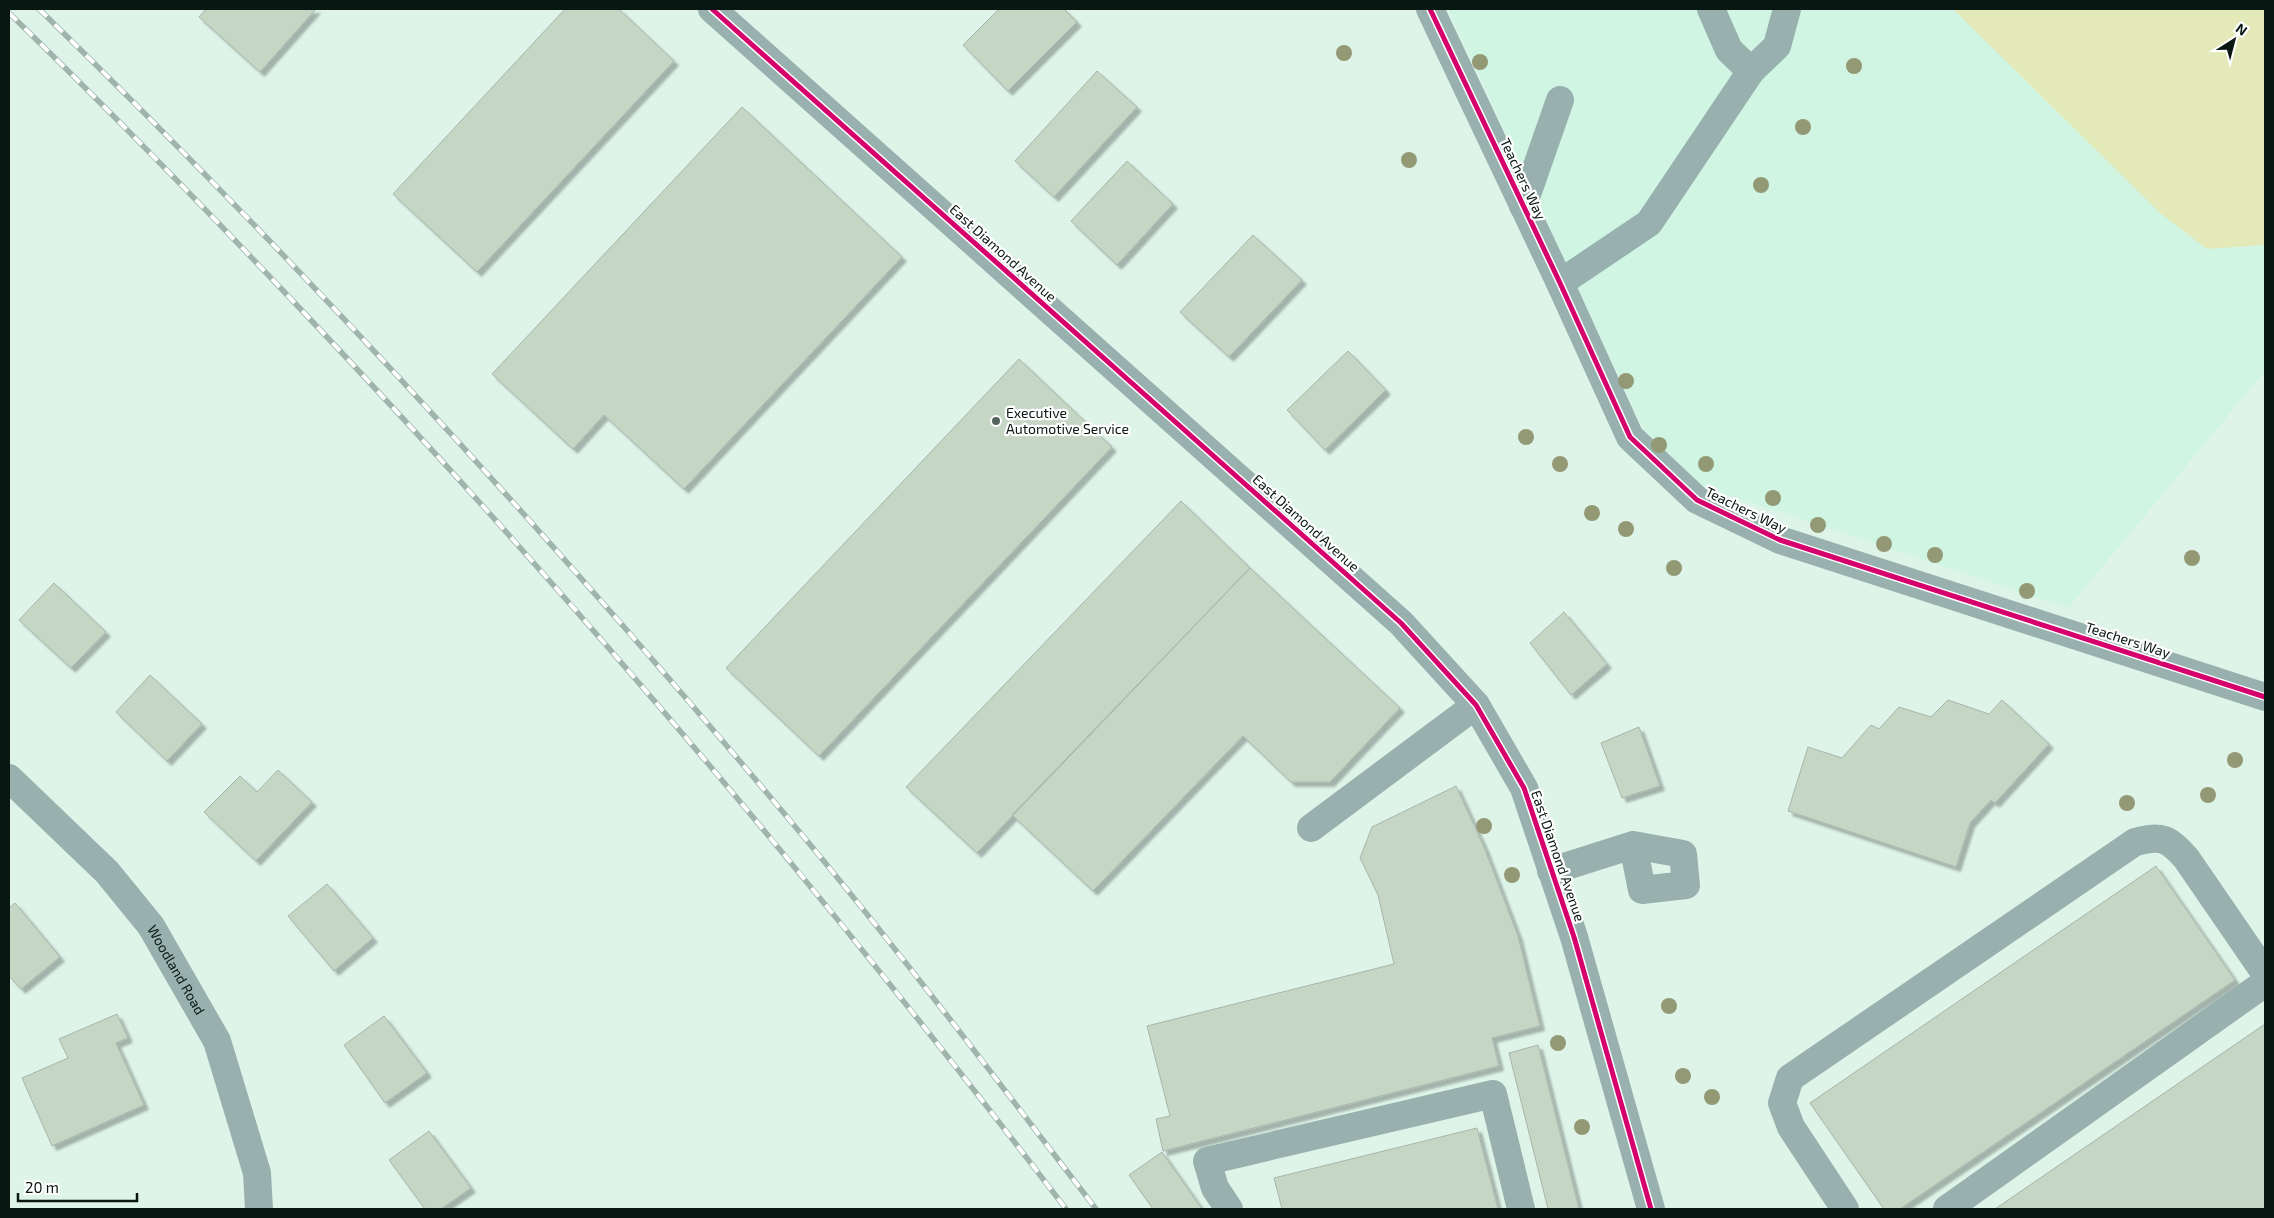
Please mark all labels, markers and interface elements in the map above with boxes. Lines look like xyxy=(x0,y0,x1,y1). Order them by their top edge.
north arrow xyxy=(2209,15,2259,65)
text: N xyxy=(2233,19,2251,39)
street label: Teachers Way xyxy=(1497,135,1550,223)
street label: East Diamond Avenue xyxy=(947,200,1060,305)
place label: Executive Automotive Service xyxy=(1006,404,1129,437)
marker: Executive Automotive Service xyxy=(990,415,1002,427)
street label: East Diamond Avenue xyxy=(1250,470,1363,575)
street label: Teachers Way xyxy=(1703,483,1790,537)
street label: Teachers Way xyxy=(2084,618,2173,661)
street label: East Diamond Avenue xyxy=(1528,788,1589,924)
street label: Woodland Road xyxy=(144,922,209,1017)
scale bar xyxy=(18,1170,136,1202)
text: 20 m xyxy=(25,1178,59,1196)

